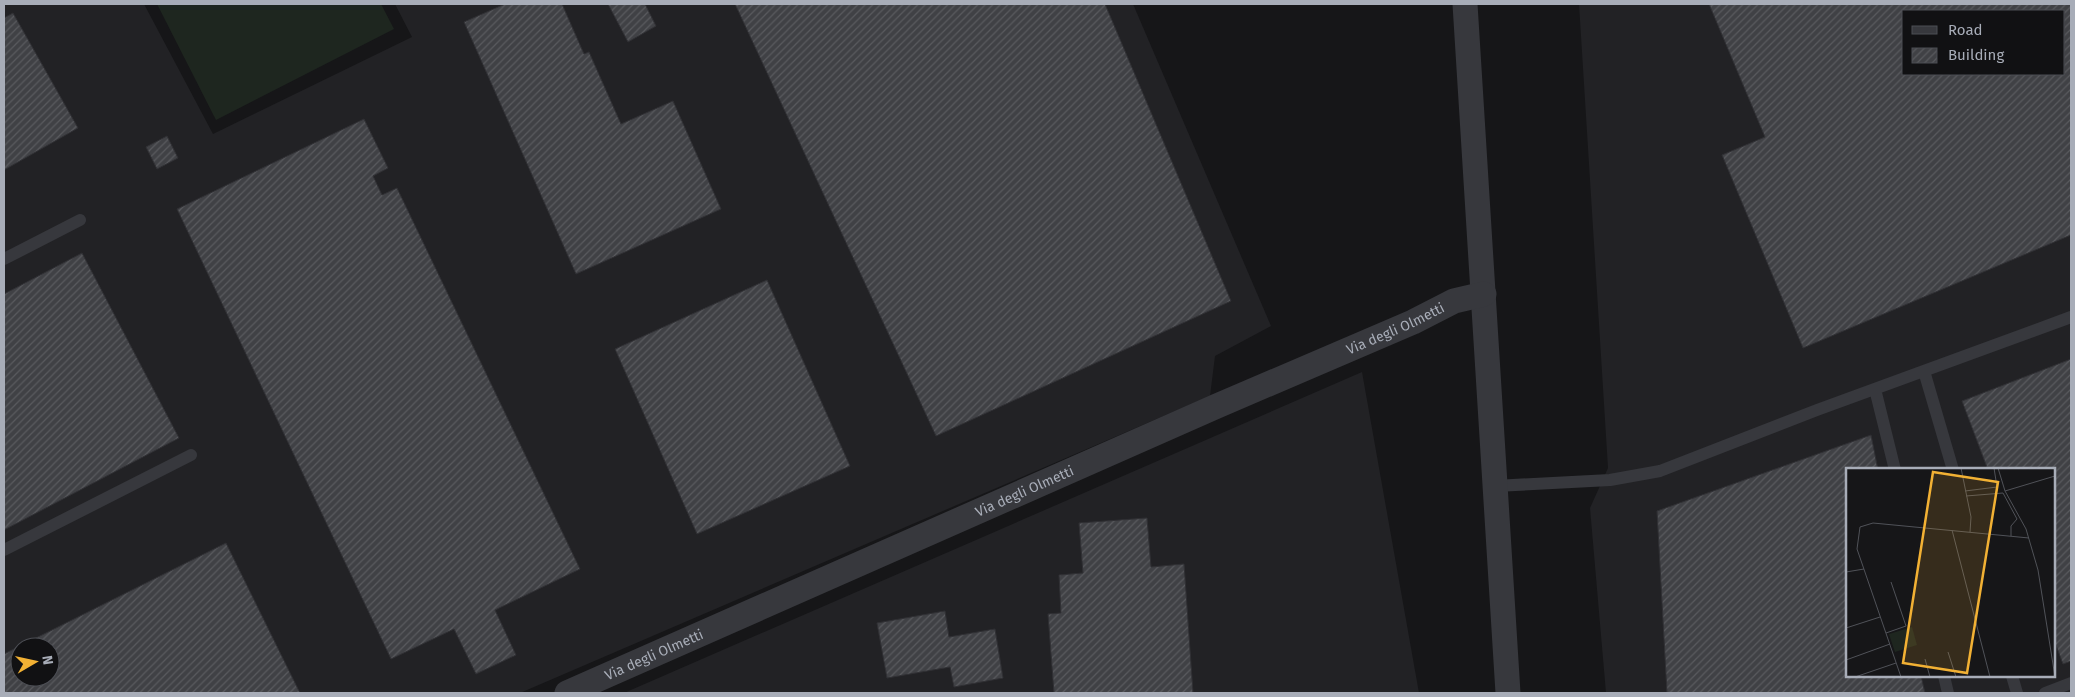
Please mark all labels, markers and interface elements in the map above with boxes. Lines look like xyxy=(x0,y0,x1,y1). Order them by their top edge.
legend xyxy=(1902,10,2065,75)
text: Road xyxy=(1948,21,1983,39)
text: Building xyxy=(1948,46,2004,64)
street label: Via degli Olmetti xyxy=(1344,299,1447,358)
street label: Via degli Olmetti xyxy=(973,462,1076,521)
inset map xyxy=(1846,468,2055,677)
street label: Via degli Olmetti xyxy=(602,626,706,684)
north arrow xyxy=(10,637,60,687)
text: N xyxy=(38,654,56,666)

